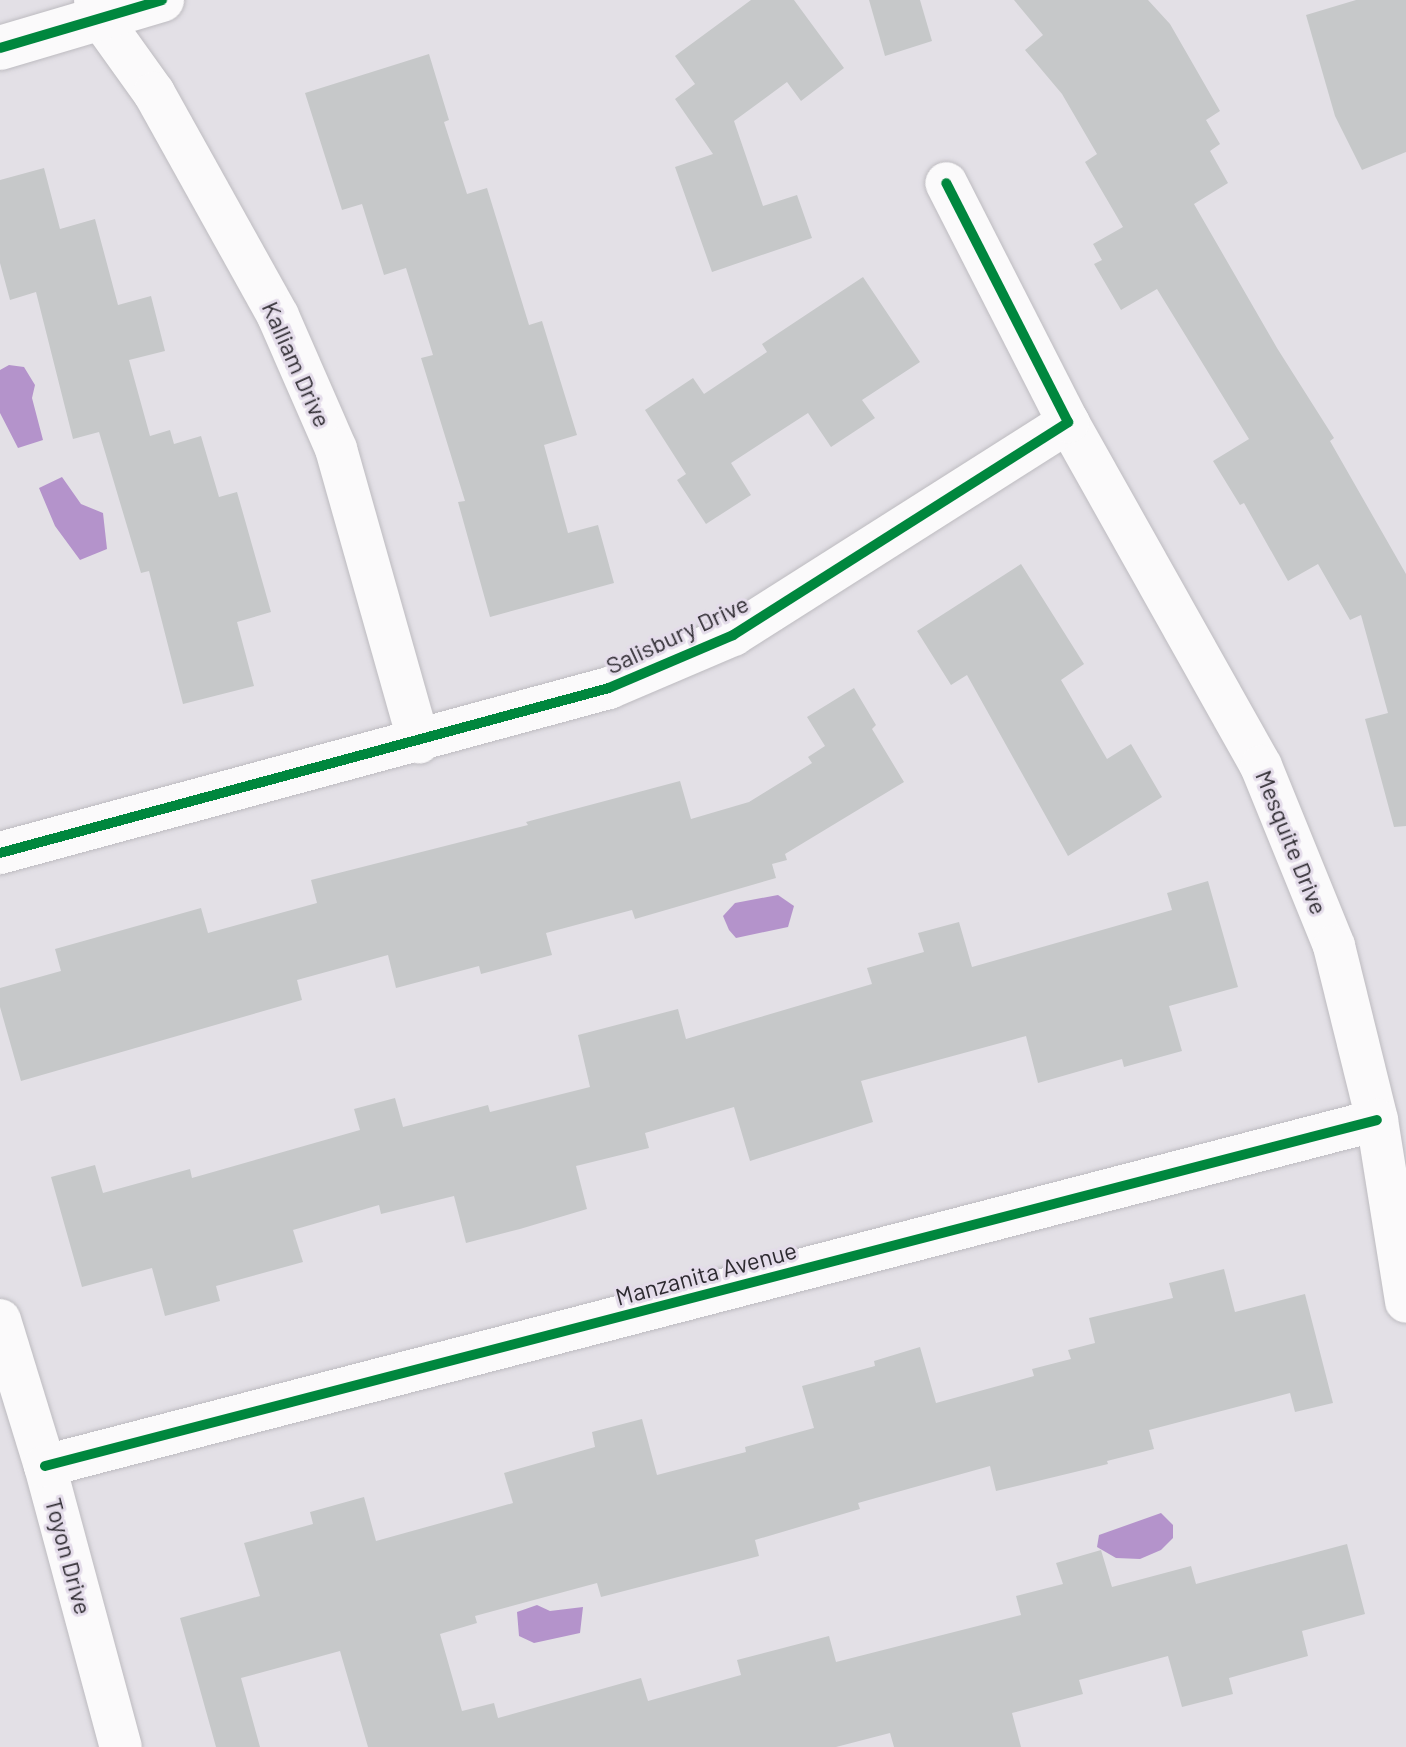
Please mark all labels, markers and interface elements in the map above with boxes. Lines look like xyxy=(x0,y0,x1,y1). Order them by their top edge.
street label: Kalliam Drive xyxy=(256,297,338,431)
street label: Salisbury Drive xyxy=(601,588,753,680)
street label: Mesquite Drive xyxy=(1250,766,1334,918)
street label: Manzanita Avenue xyxy=(612,1235,800,1311)
street label: Toyon Drive xyxy=(40,1495,98,1617)

